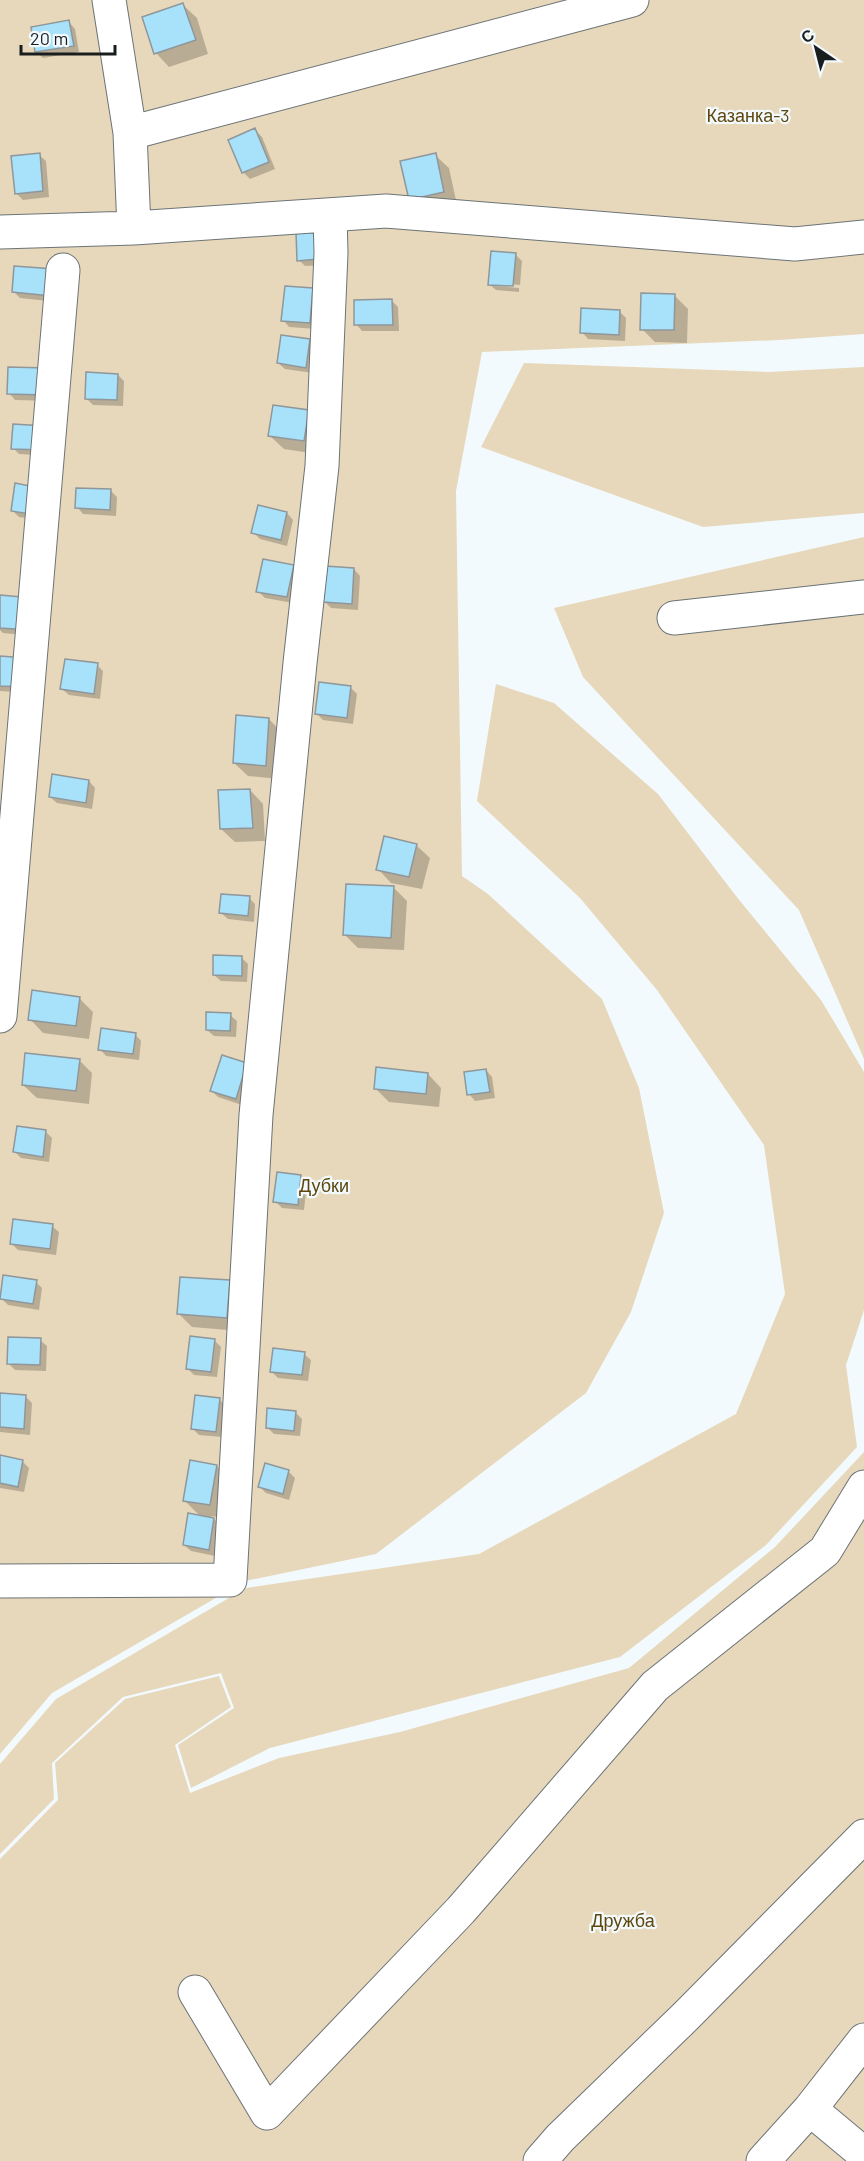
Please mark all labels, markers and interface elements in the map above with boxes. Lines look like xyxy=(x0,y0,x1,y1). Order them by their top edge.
scale bar xyxy=(21,18,116,56)
north arrow xyxy=(786,18,846,78)
text: С xyxy=(797,24,818,46)
text: 20 m xyxy=(30,27,68,49)
park label: Казанка-3 xyxy=(706,104,790,126)
park label: Дубки xyxy=(299,1174,349,1196)
park label: Дружба xyxy=(591,1909,656,1931)

